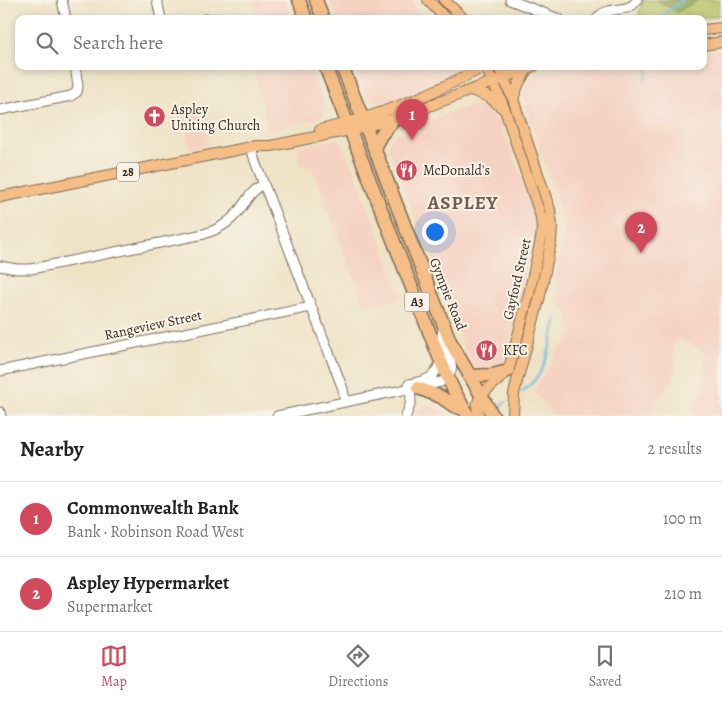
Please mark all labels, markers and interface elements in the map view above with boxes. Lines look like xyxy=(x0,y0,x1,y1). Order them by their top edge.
search box xyxy=(15,15,707,70)
icon: search xyxy=(33,29,61,57)
text: Search here xyxy=(73,30,163,56)
pin: 1 xyxy=(396,99,428,140)
place label: Aspley Uniting Church xyxy=(170,100,261,135)
church icon: Aspley Uniting Church xyxy=(143,105,167,129)
restaurant icon: McDonald's xyxy=(395,158,419,182)
place label: McDonald's xyxy=(423,161,490,180)
road number: 28 xyxy=(117,162,139,182)
district label: ASPLEY xyxy=(426,190,499,216)
pin: 2 xyxy=(625,212,657,253)
your location xyxy=(422,219,448,245)
street label: Gayford Street xyxy=(498,236,536,322)
street label: Gympie Road xyxy=(425,255,471,333)
road number: A3 xyxy=(404,292,430,312)
street label: Rangeview Street xyxy=(102,305,204,345)
restaurant icon: KFC xyxy=(475,338,499,362)
place label: KFC xyxy=(503,341,528,360)
text: Nearby xyxy=(20,435,83,463)
text: 2 results xyxy=(647,438,702,460)
text: Commonwealth Bank xyxy=(67,495,238,521)
text: 1 xyxy=(33,508,39,530)
text: 100 m xyxy=(663,508,702,530)
text: Bank · Robinson Road West xyxy=(67,521,244,543)
text: Aspley Hypermarket xyxy=(67,570,229,596)
text: 2 xyxy=(32,583,40,605)
text: 210 m xyxy=(664,583,702,605)
text: Supermarket xyxy=(67,596,153,618)
tab: Map xyxy=(100,642,128,691)
tab: Directions xyxy=(328,642,388,691)
tab: Saved xyxy=(589,642,622,691)

